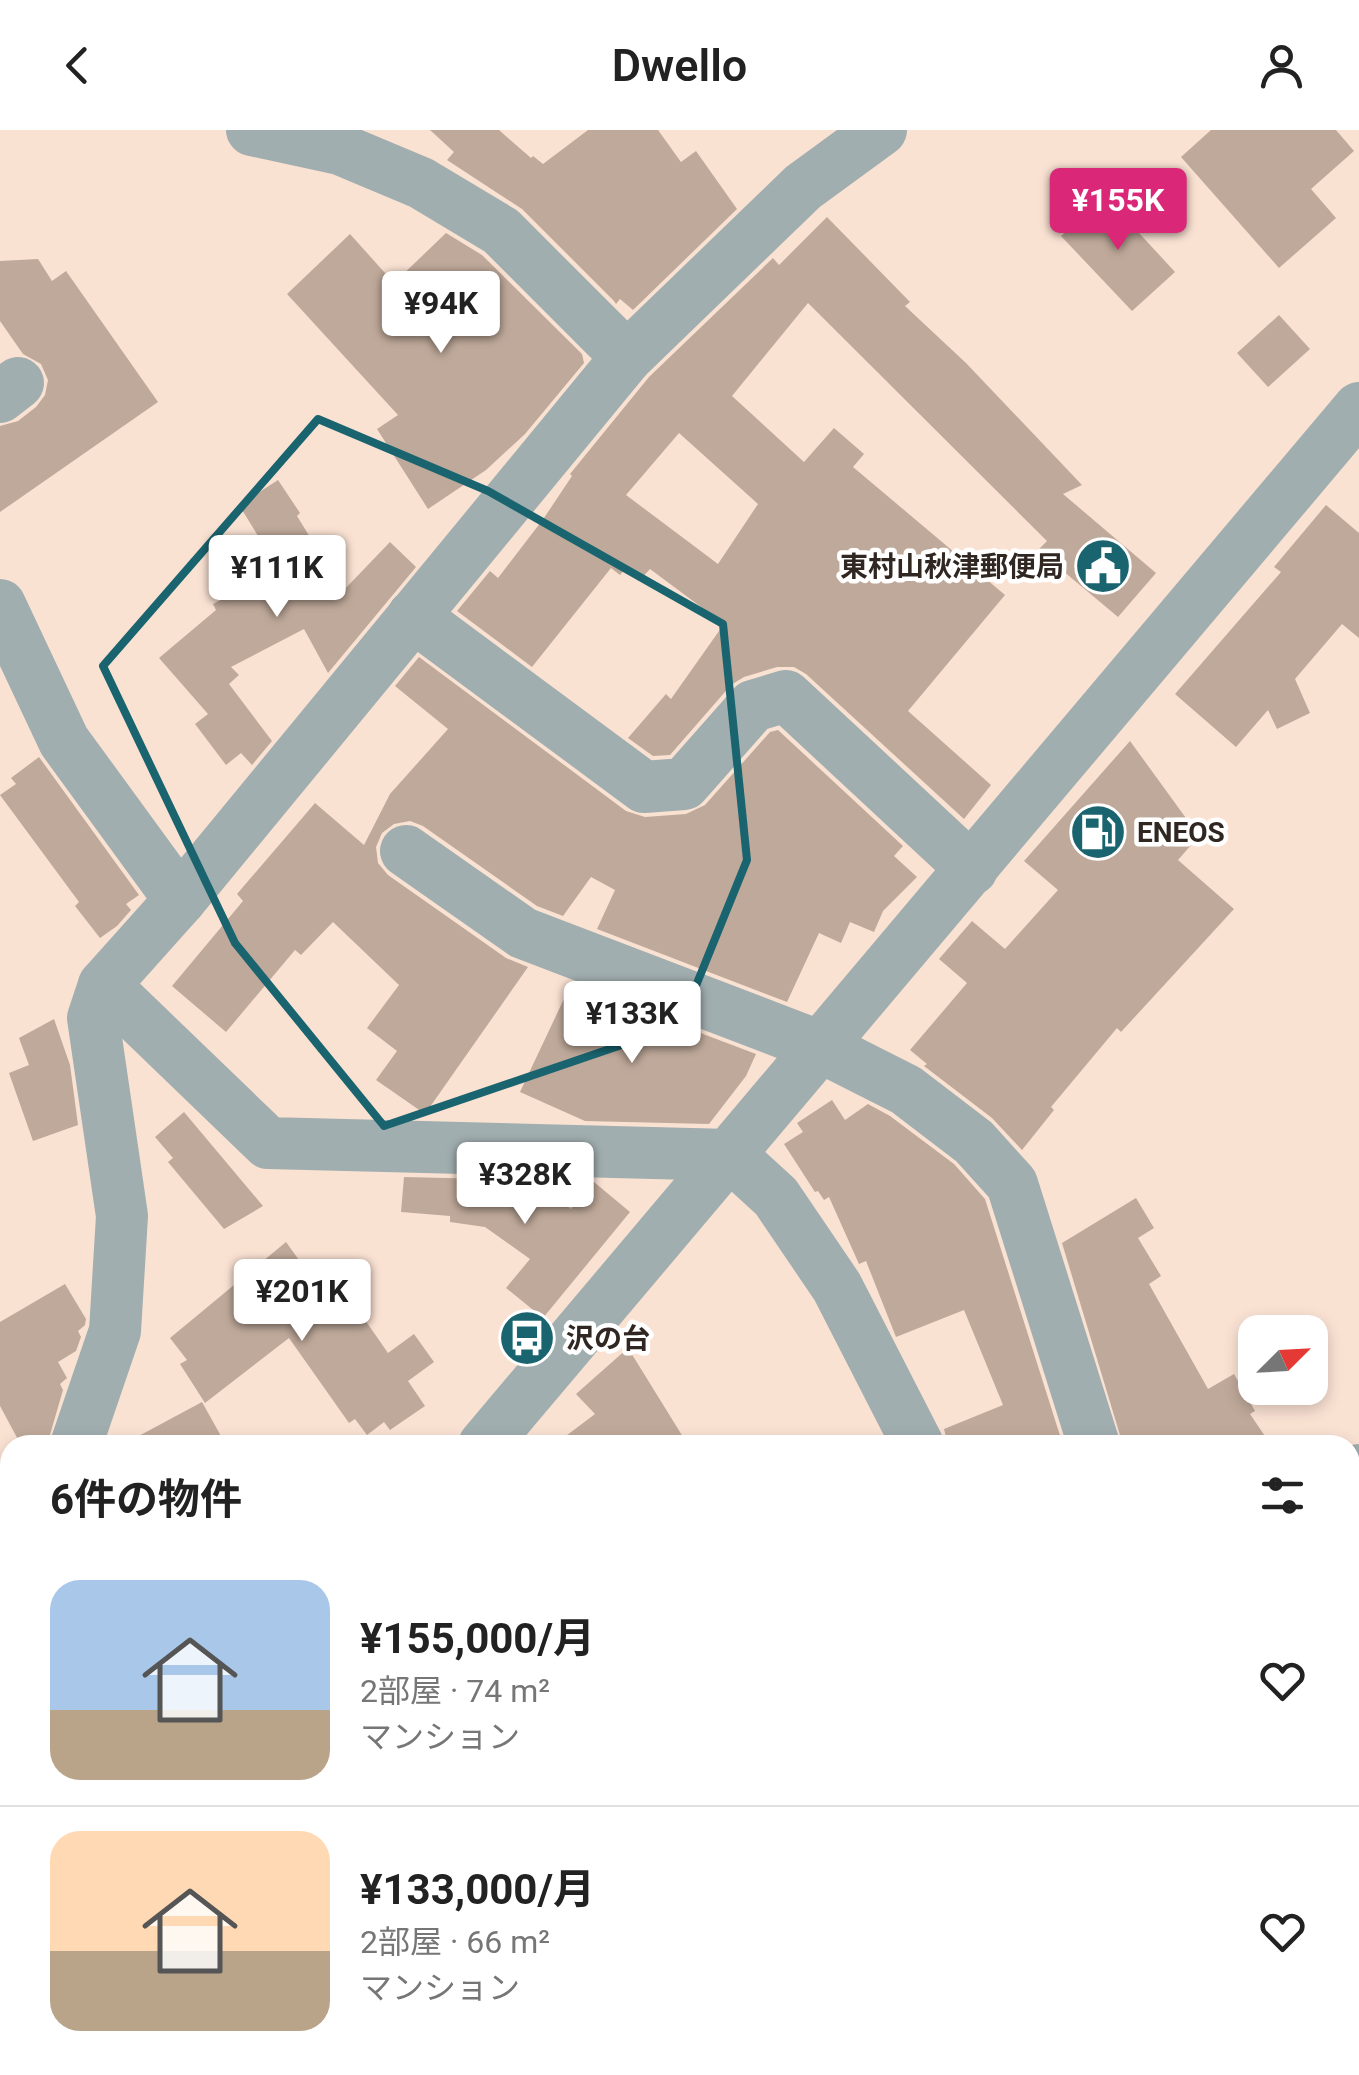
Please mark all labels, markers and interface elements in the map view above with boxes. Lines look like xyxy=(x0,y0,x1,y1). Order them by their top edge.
icon: back xyxy=(50,38,105,93)
icon: person xyxy=(1254,38,1309,93)
text: Dwello xyxy=(612,39,747,92)
pin: ¥155K xyxy=(1048,168,1188,253)
text: ¥155K xyxy=(1072,181,1164,219)
pin: ¥94K xyxy=(382,271,500,356)
text: ¥94K xyxy=(404,284,478,322)
pin: ¥111K xyxy=(207,535,347,620)
public building icon: 東村山秋津郵便局 xyxy=(1073,536,1133,596)
text: ¥111K xyxy=(231,548,323,586)
place label: 東村山秋津郵便局 xyxy=(840,550,1064,583)
fuel station icon: ENEOS xyxy=(1068,802,1128,862)
place label: ENEOS xyxy=(1137,816,1225,849)
pin: ¥133K xyxy=(562,981,702,1066)
text: ¥133K xyxy=(586,994,678,1032)
pin: ¥328K xyxy=(455,1142,595,1227)
text: ¥328K xyxy=(479,1155,571,1193)
pin: ¥201K xyxy=(232,1259,372,1344)
text: ¥201K xyxy=(256,1272,348,1310)
bus stop icon: 沢の台 xyxy=(497,1308,557,1368)
north arrow xyxy=(1238,1315,1328,1405)
map controls xyxy=(1238,1315,1328,1405)
place label: 沢の台 xyxy=(566,1322,650,1355)
icon: filters xyxy=(1255,1468,1310,1523)
text: 6件の物件 xyxy=(50,1475,242,1524)
text: ¥155,000/月 xyxy=(360,1614,595,1663)
icon: home xyxy=(130,1620,250,1740)
icon: heart xyxy=(1255,1653,1310,1708)
text: 2部屋 · 74 m² xyxy=(360,1672,550,1710)
text: マンション xyxy=(360,1718,520,1756)
text: ¥133,000/月 xyxy=(360,1865,595,1914)
icon: home xyxy=(130,1871,250,1991)
icon: heart xyxy=(1255,1904,1310,1959)
text: 2部屋 · 66 m² xyxy=(360,1923,550,1961)
text: マンション xyxy=(360,1969,520,2007)

